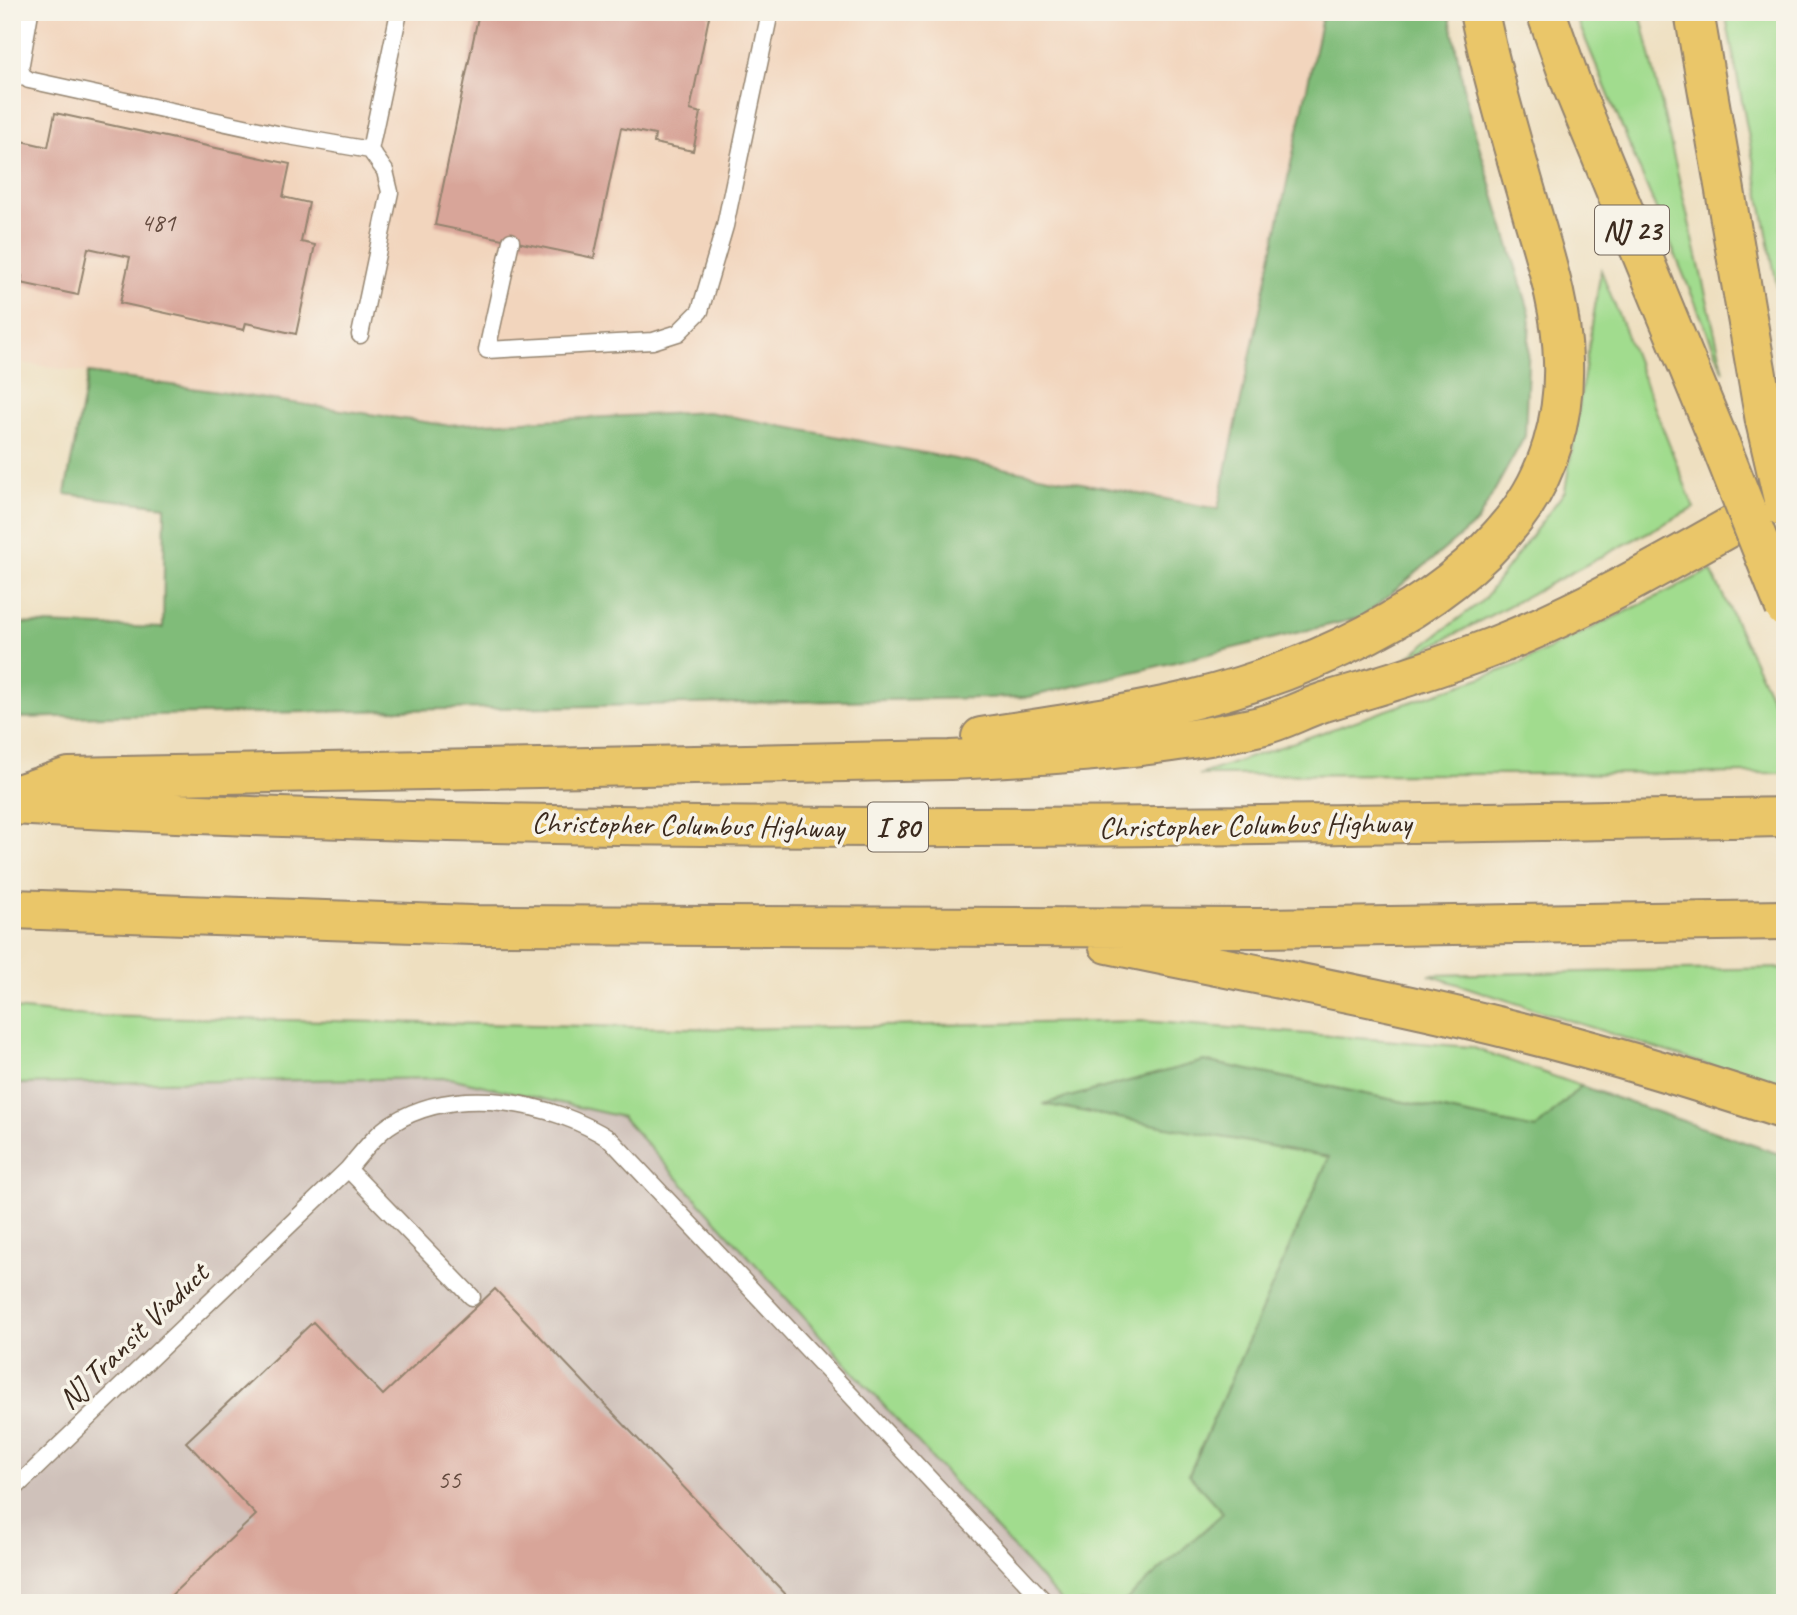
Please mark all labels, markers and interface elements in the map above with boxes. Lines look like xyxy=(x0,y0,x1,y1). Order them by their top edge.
road number: NJ 23 xyxy=(1595,205,1669,254)
house number: 481 xyxy=(140,206,177,239)
road number: I 80 xyxy=(868,802,928,852)
street label: Christopher Columbus Highway xyxy=(531,803,847,847)
street label: Christopher Columbus Highway xyxy=(1098,803,1414,847)
street label: NJ Transit Viaduct xyxy=(50,1253,218,1417)
house number: 55 xyxy=(437,1463,462,1496)

